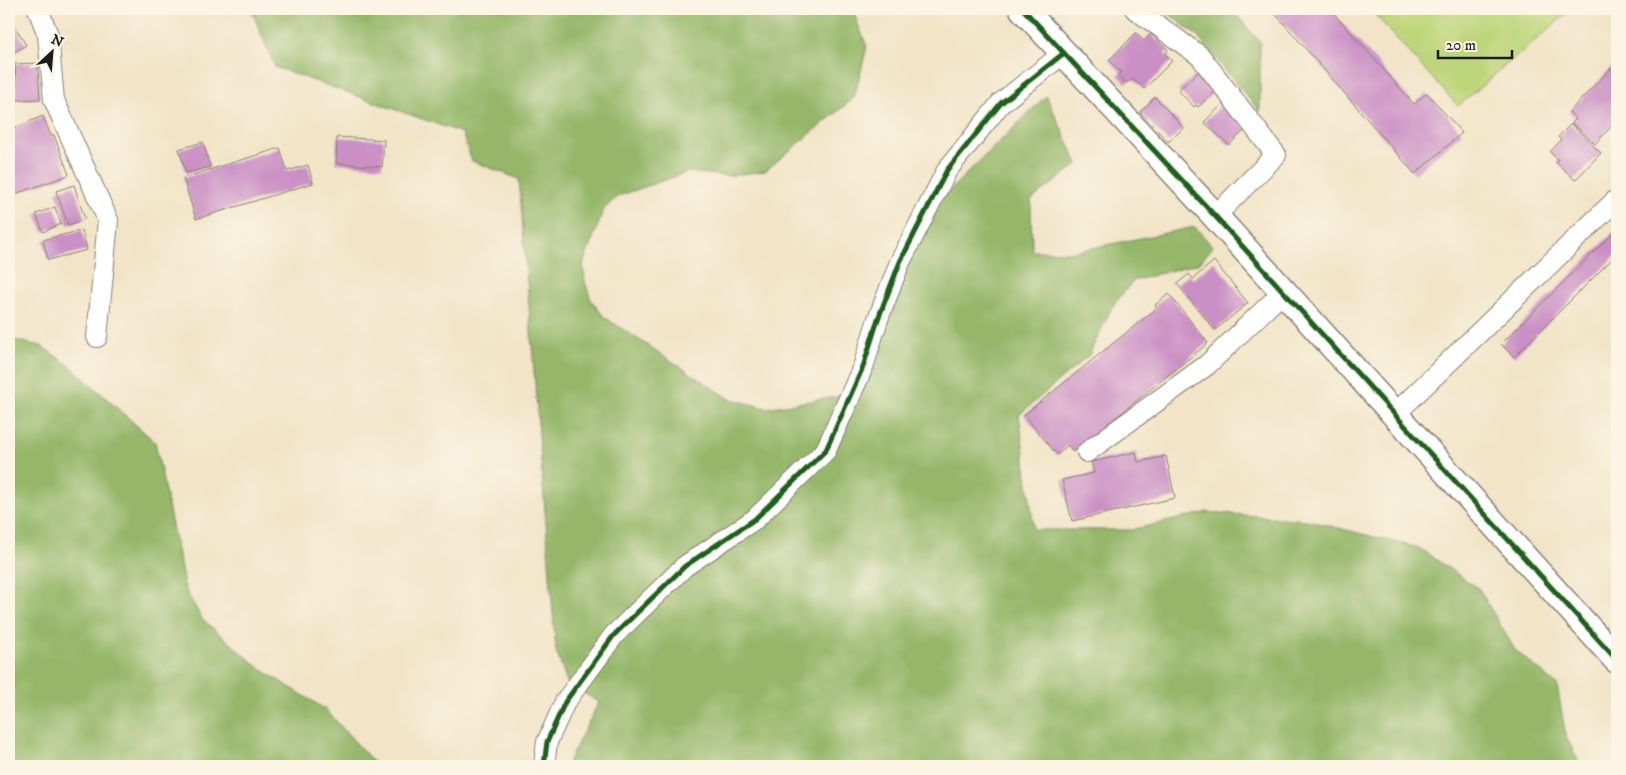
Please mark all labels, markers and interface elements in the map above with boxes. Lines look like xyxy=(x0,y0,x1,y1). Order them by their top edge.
north arrow xyxy=(28,28,78,78)
scale bar xyxy=(1438,28,1512,60)
text: N xyxy=(48,31,67,52)
text: 20 m xyxy=(1446,36,1476,55)

